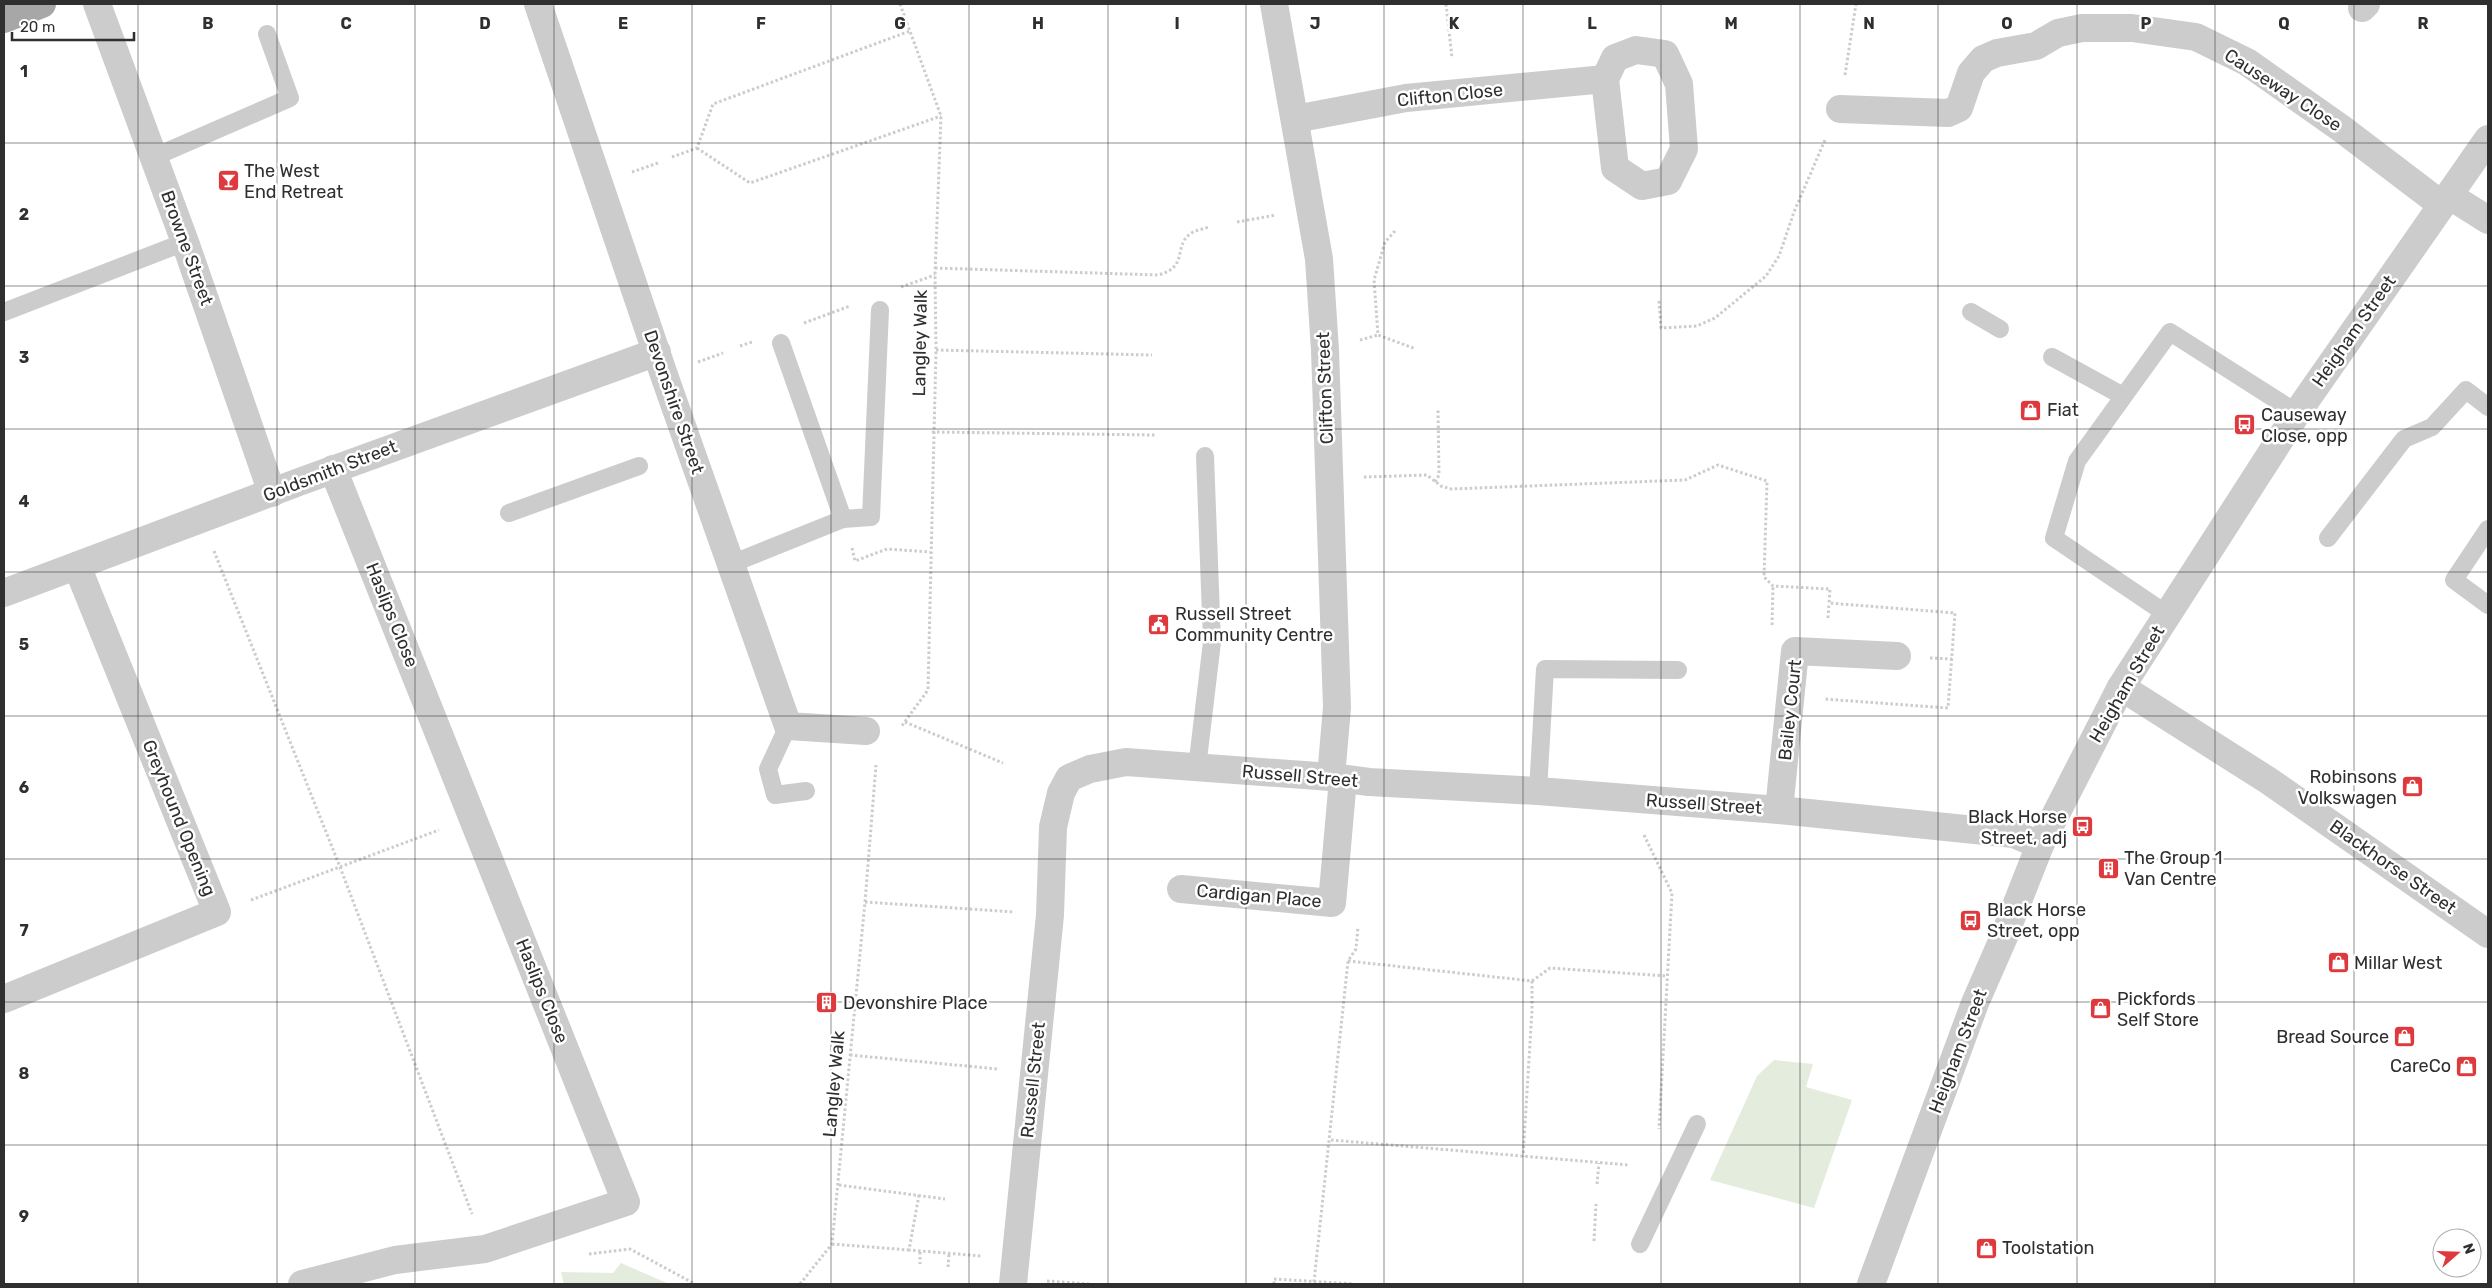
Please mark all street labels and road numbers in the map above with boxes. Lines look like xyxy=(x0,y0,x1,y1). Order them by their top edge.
street label: Causeway Close xyxy=(2220,44,2346,136)
street label: Clifton Close xyxy=(1396,79,1504,111)
street label: Browne Street xyxy=(156,188,218,308)
street label: Heigham Street xyxy=(2307,271,2401,391)
street label: Langley Walk xyxy=(908,289,932,397)
street label: Devonshire Street xyxy=(639,327,709,477)
street label: Clifton Street xyxy=(1312,331,1338,445)
street label: Goldsmith Street xyxy=(260,435,400,507)
street label: Haslips Close xyxy=(361,559,423,671)
street label: Heigham Street xyxy=(2085,622,2169,746)
street label: Bailey Court xyxy=(1774,658,1806,762)
street label: Greyhound Opening xyxy=(138,737,220,899)
street label: Russell Street xyxy=(1241,760,1359,792)
street label: Russell Street xyxy=(1645,789,1763,819)
street label: Blackhorse Street xyxy=(2325,815,2461,919)
street label: Cardigan Place xyxy=(1196,880,1322,912)
street label: Haslips Close xyxy=(511,935,573,1047)
street label: Heigham Street xyxy=(1924,986,1992,1116)
street label: Russell Street xyxy=(1016,1021,1050,1139)
street label: Langley Walk xyxy=(818,1029,850,1138)

